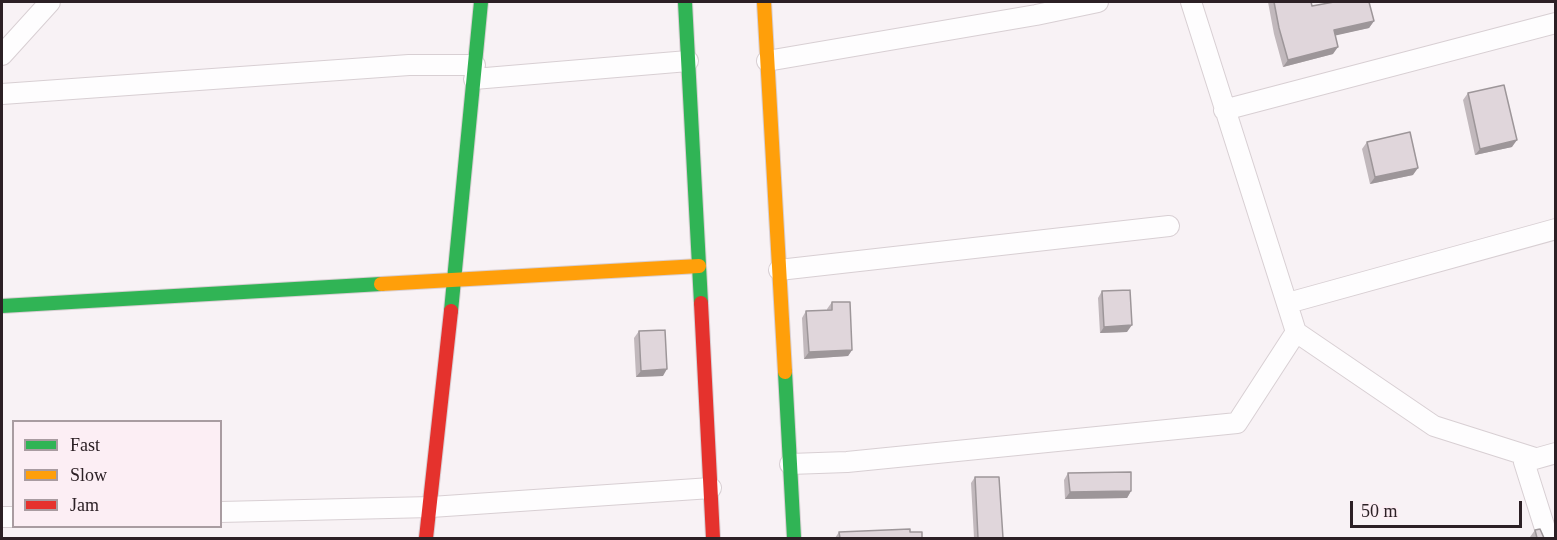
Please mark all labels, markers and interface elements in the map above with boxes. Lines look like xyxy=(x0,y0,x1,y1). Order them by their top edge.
legend xyxy=(12,420,222,528)
text: Fast xyxy=(70,435,100,455)
text: Slow xyxy=(70,465,107,485)
scale bar xyxy=(1353,489,1526,527)
text: Jam xyxy=(70,495,99,515)
text: 50 m xyxy=(1361,501,1398,521)

